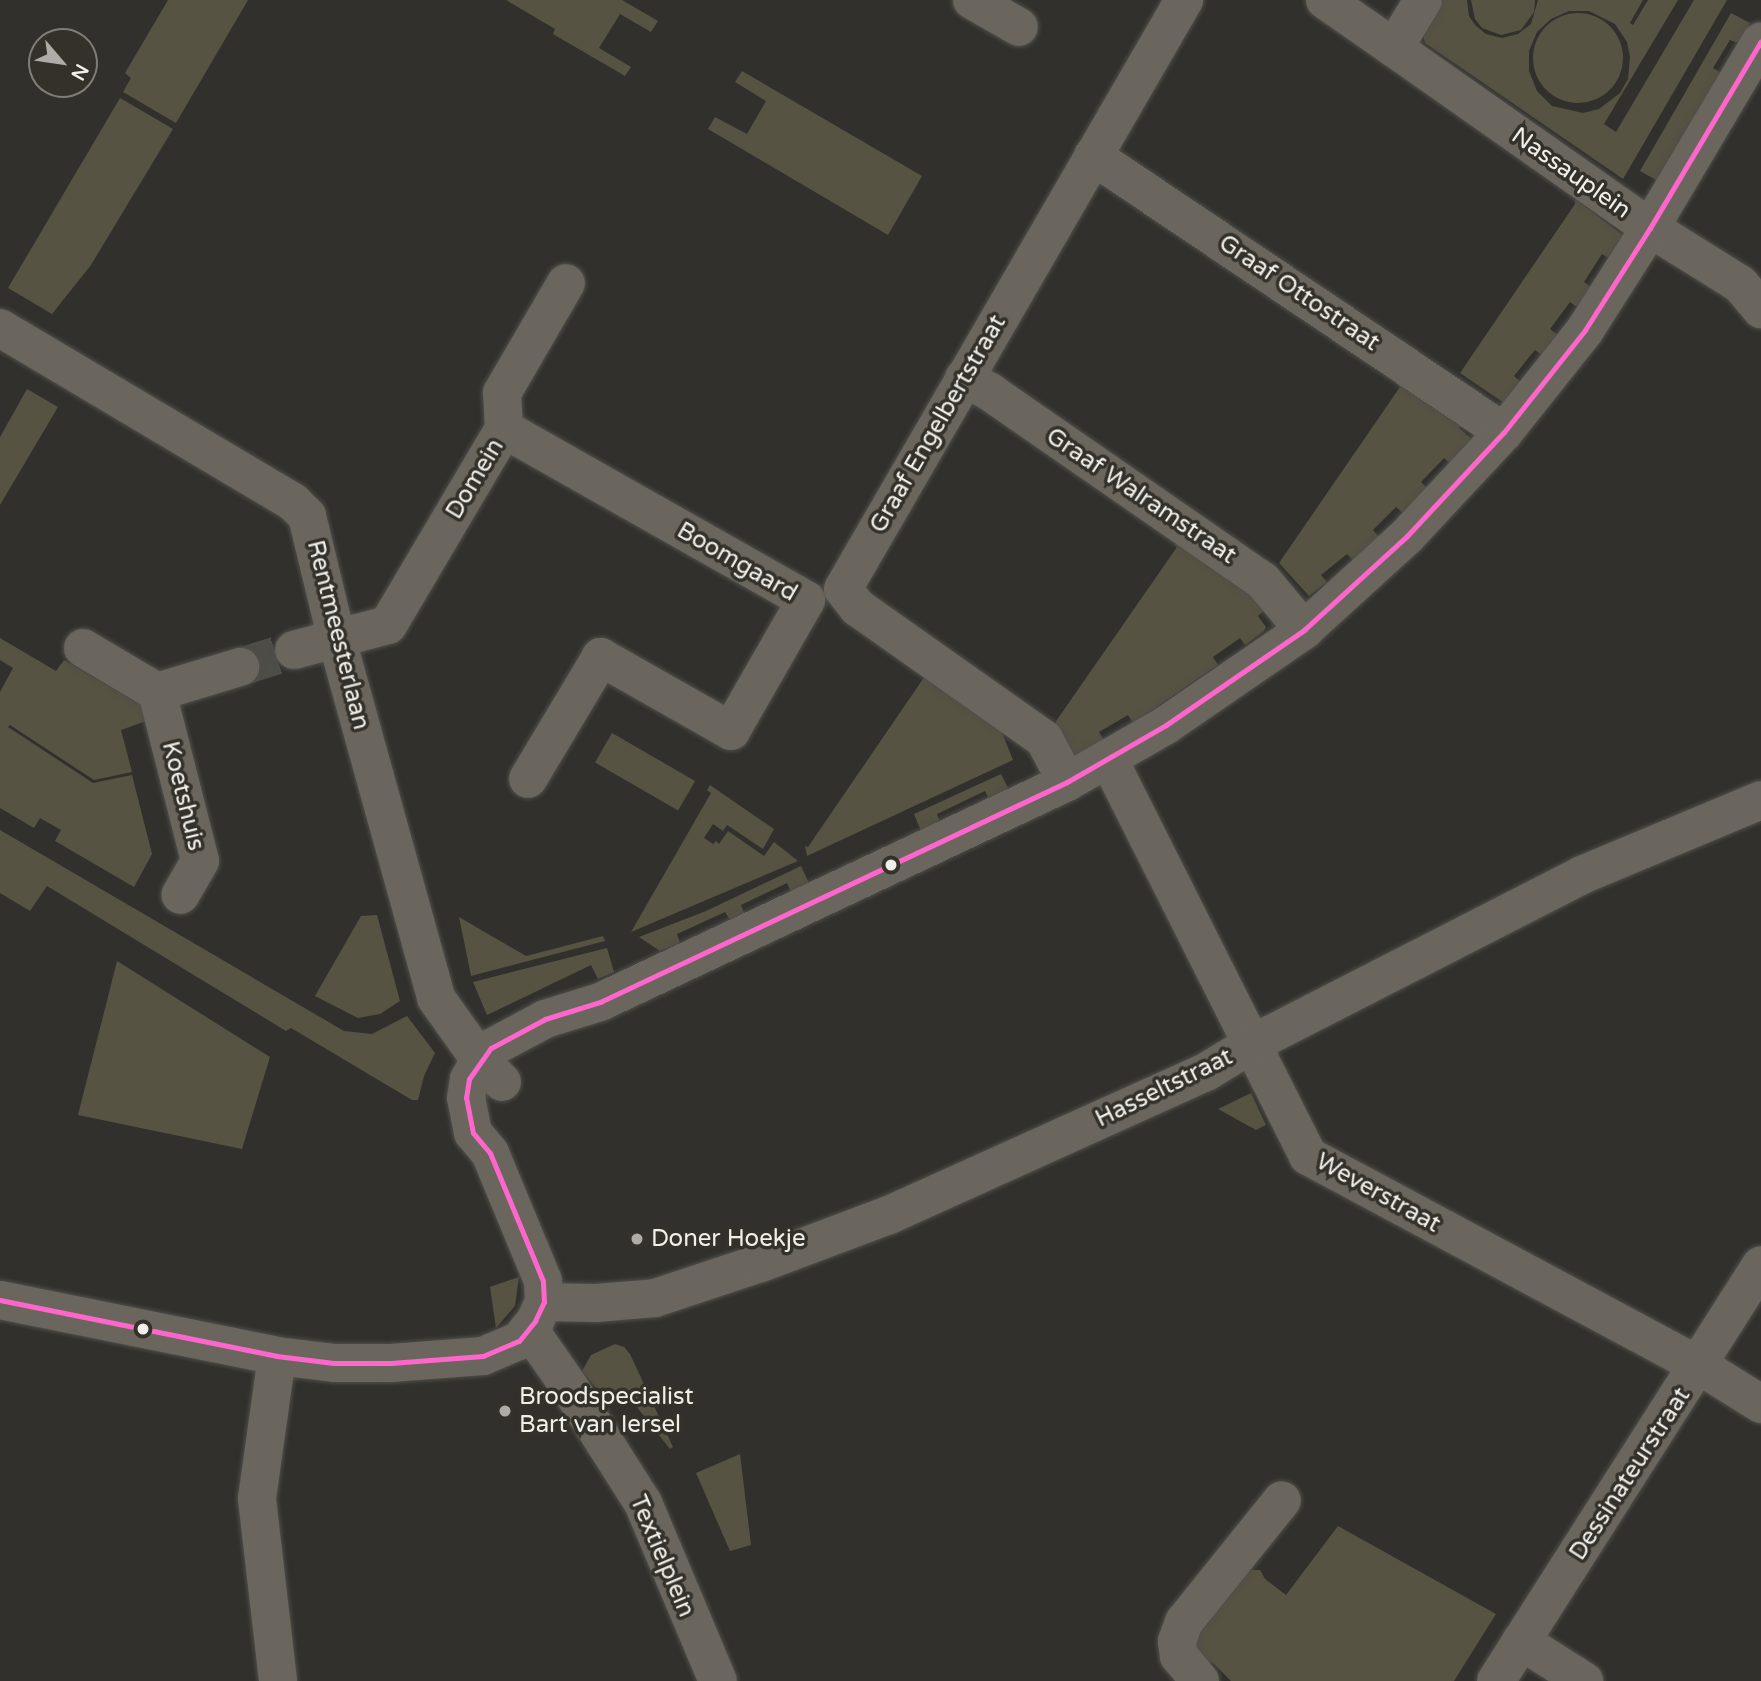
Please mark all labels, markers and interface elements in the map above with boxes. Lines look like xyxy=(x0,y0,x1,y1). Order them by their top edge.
north arrow xyxy=(28,28,98,98)
text: N xyxy=(66,60,93,84)
street label: Nassauplein xyxy=(1506,121,1636,225)
street label: Graaf Ottostraat xyxy=(1213,229,1385,357)
street label: Graaf Engelbertstraat xyxy=(864,310,1012,538)
street label: Graaf Walramstraat xyxy=(1041,422,1241,570)
street label: Domein xyxy=(440,434,510,524)
street label: Boomgaard xyxy=(672,516,802,608)
street label: Rentmeesterlaan xyxy=(301,537,375,733)
street label: Koetshuis xyxy=(156,738,210,854)
unlabelled marker xyxy=(884,858,898,872)
street label: Hasseltstraat xyxy=(1091,1042,1237,1134)
street label: Weverstraat xyxy=(1311,1147,1445,1239)
place label: Doner Hoekje xyxy=(651,1225,806,1253)
marker: Doner Hoekje xyxy=(629,1231,645,1247)
unlabelled marker xyxy=(136,1322,150,1336)
street label: Dessinateurstraat xyxy=(1563,1382,1697,1566)
place label: Broodspecialist Bart van Iersel xyxy=(519,1383,694,1439)
marker: Broodspecialist Bart van Iersel xyxy=(497,1403,513,1419)
street label: Textielplein xyxy=(623,1491,701,1621)

